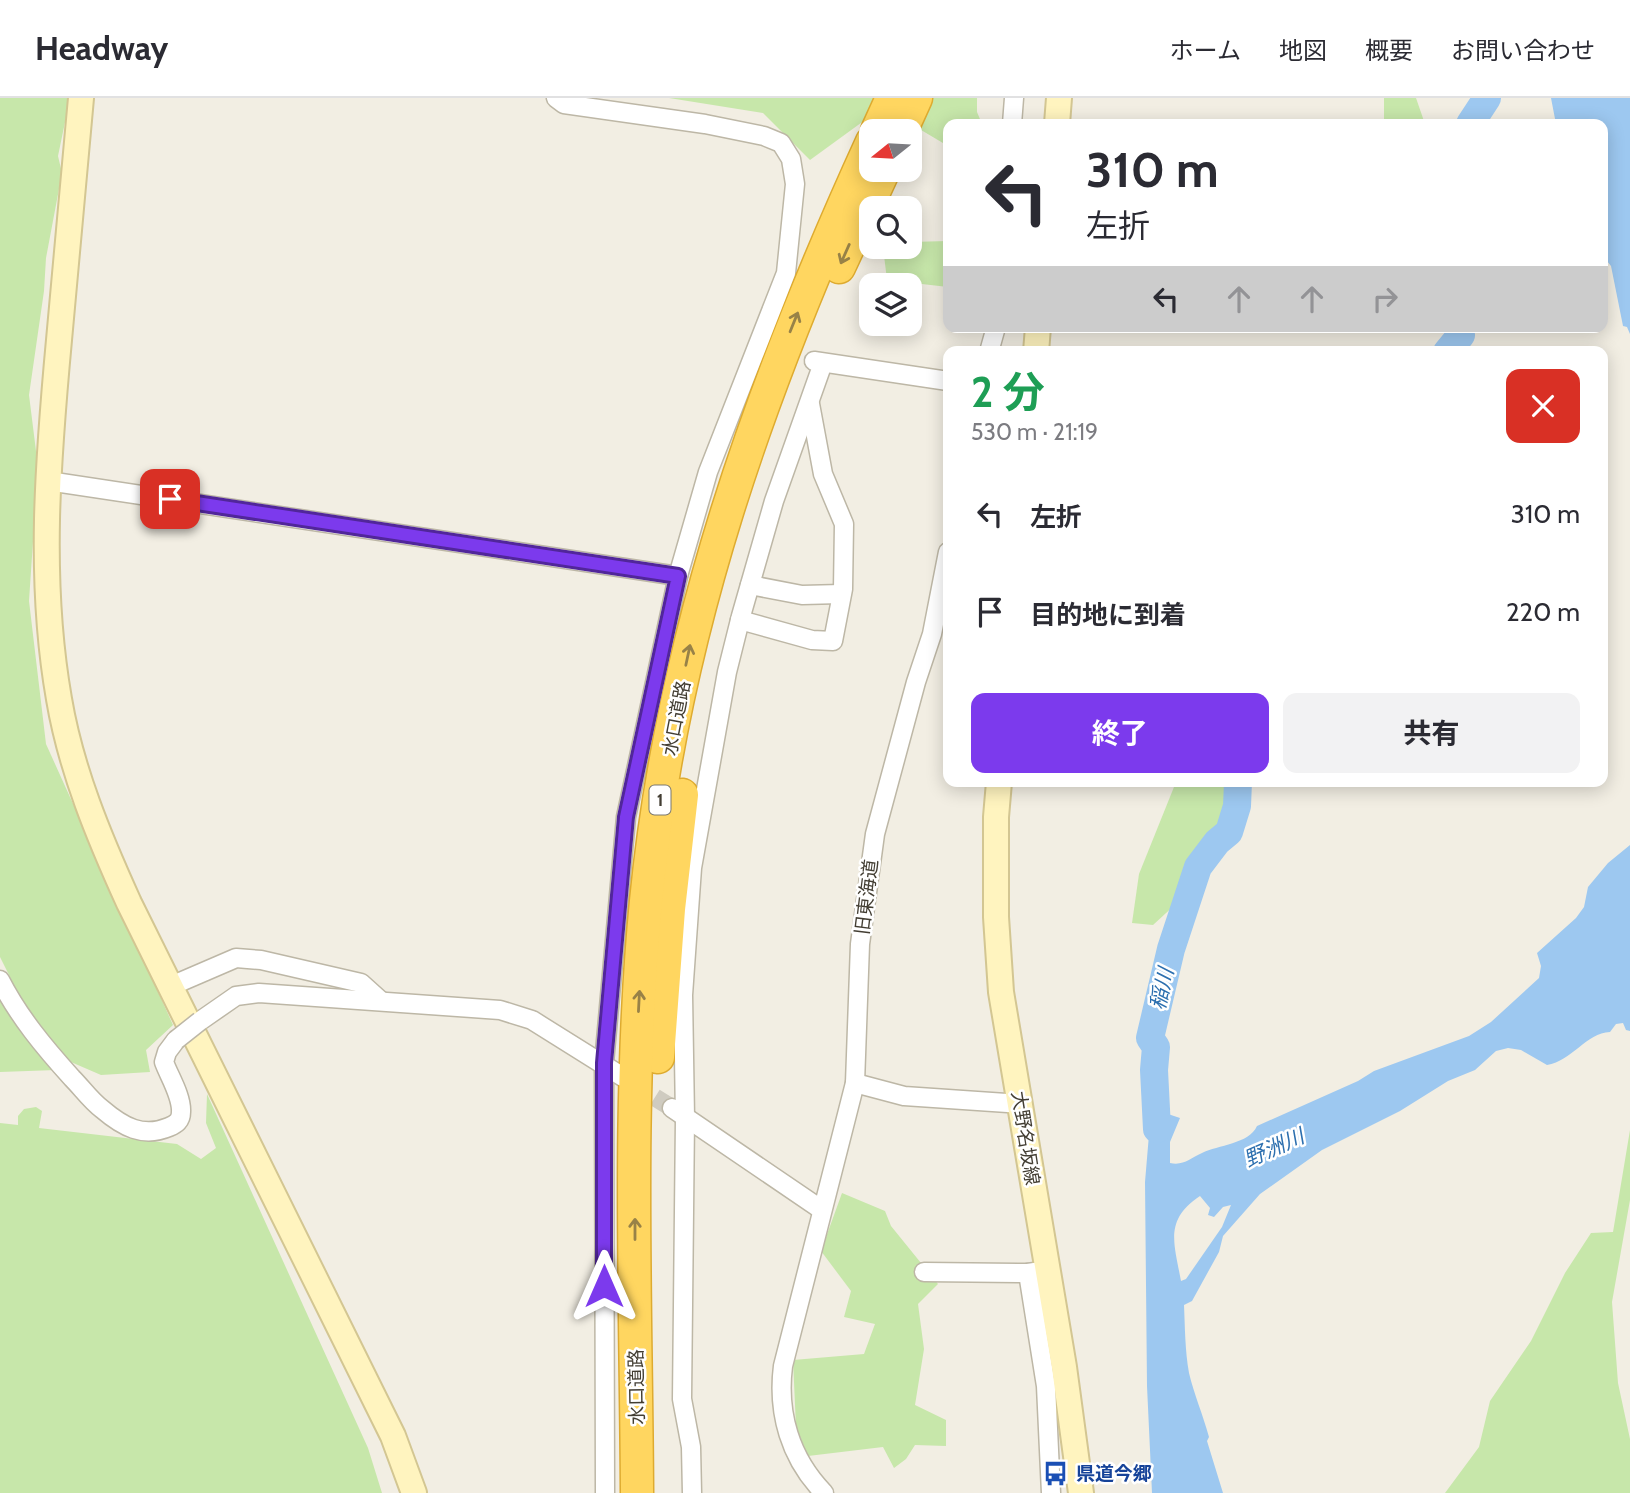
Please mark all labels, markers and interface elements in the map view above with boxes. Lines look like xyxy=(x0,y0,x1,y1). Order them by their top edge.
text: Headway xyxy=(35,28,168,68)
text: ホーム xyxy=(1170,36,1241,65)
text: 地図 xyxy=(1279,36,1327,65)
text: 概要 xyxy=(1365,36,1413,65)
text: お問い合わせ xyxy=(1451,36,1595,65)
north arrow xyxy=(859,119,922,182)
map controls xyxy=(859,119,922,336)
text: 310 m xyxy=(1086,140,1219,199)
icon: left xyxy=(971,147,1062,238)
button: search xyxy=(859,196,922,259)
text: 左折 xyxy=(1086,206,1150,245)
one-way arrow xyxy=(838,243,851,264)
button: layers xyxy=(859,273,922,336)
icon: left xyxy=(1147,280,1185,318)
icon: ahead xyxy=(1220,280,1258,318)
icon: ahead xyxy=(1293,280,1331,318)
icon: right xyxy=(1366,280,1404,318)
one-way arrow xyxy=(788,312,801,333)
text: 2 分 xyxy=(971,366,1045,418)
button: close xyxy=(1506,369,1580,443)
text: 530 m · 21:19 xyxy=(971,418,1098,446)
pin xyxy=(140,469,200,529)
icon: arrive xyxy=(151,480,189,518)
icon: left xyxy=(971,495,1009,533)
text: 310 m xyxy=(1511,498,1580,530)
text: 左折 xyxy=(1030,501,1082,533)
icon: arrive xyxy=(971,593,1009,631)
text: 220 m xyxy=(1506,596,1580,628)
text: 目的地に到着 xyxy=(1030,599,1186,631)
one-way arrow xyxy=(682,644,696,667)
street label: 水口道路 xyxy=(658,679,695,758)
button: 終了 xyxy=(971,693,1269,773)
button: 共有 xyxy=(1283,693,1580,773)
road number: 1 xyxy=(650,786,670,814)
street label: 旧東海道 xyxy=(850,858,883,936)
water label: 稲川 xyxy=(1145,964,1179,1012)
one-way arrow xyxy=(633,990,646,1013)
street label: 大野名坂線 xyxy=(1007,1089,1044,1187)
water label: 野洲川 xyxy=(1240,1122,1309,1172)
one-way arrow xyxy=(628,1218,642,1241)
position arrow xyxy=(567,1249,641,1323)
street label: 水口道路 xyxy=(624,1349,649,1425)
bus stop icon: 県道今郷 xyxy=(1042,1459,1070,1487)
place label: 県道今郷 xyxy=(1076,1462,1152,1485)

